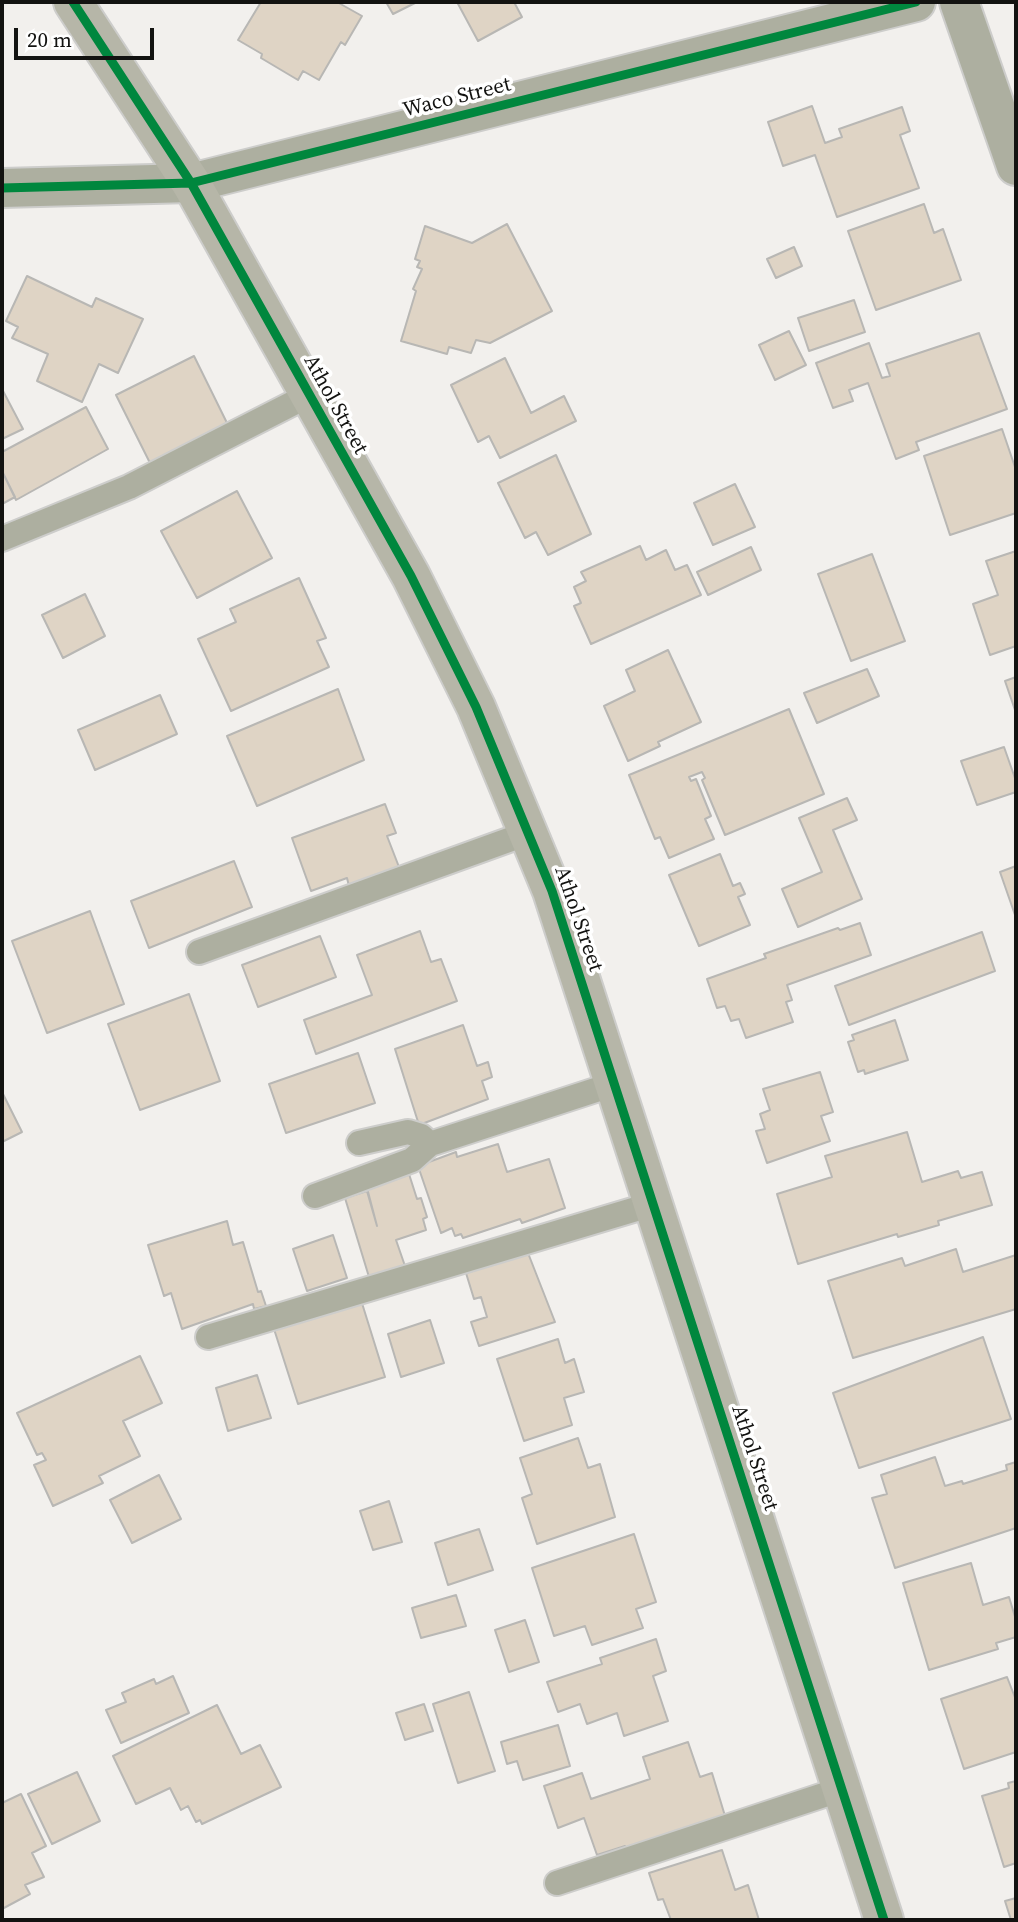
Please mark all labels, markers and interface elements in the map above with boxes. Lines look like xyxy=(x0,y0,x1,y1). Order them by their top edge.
scale bar xyxy=(18,14,158,58)
text: 20 m xyxy=(27,25,72,54)
street label: Waco Street xyxy=(400,72,514,124)
street label: Athol Street xyxy=(297,351,373,459)
street label: Athol Street xyxy=(548,863,608,975)
street label: Athol Street xyxy=(725,1402,783,1514)

